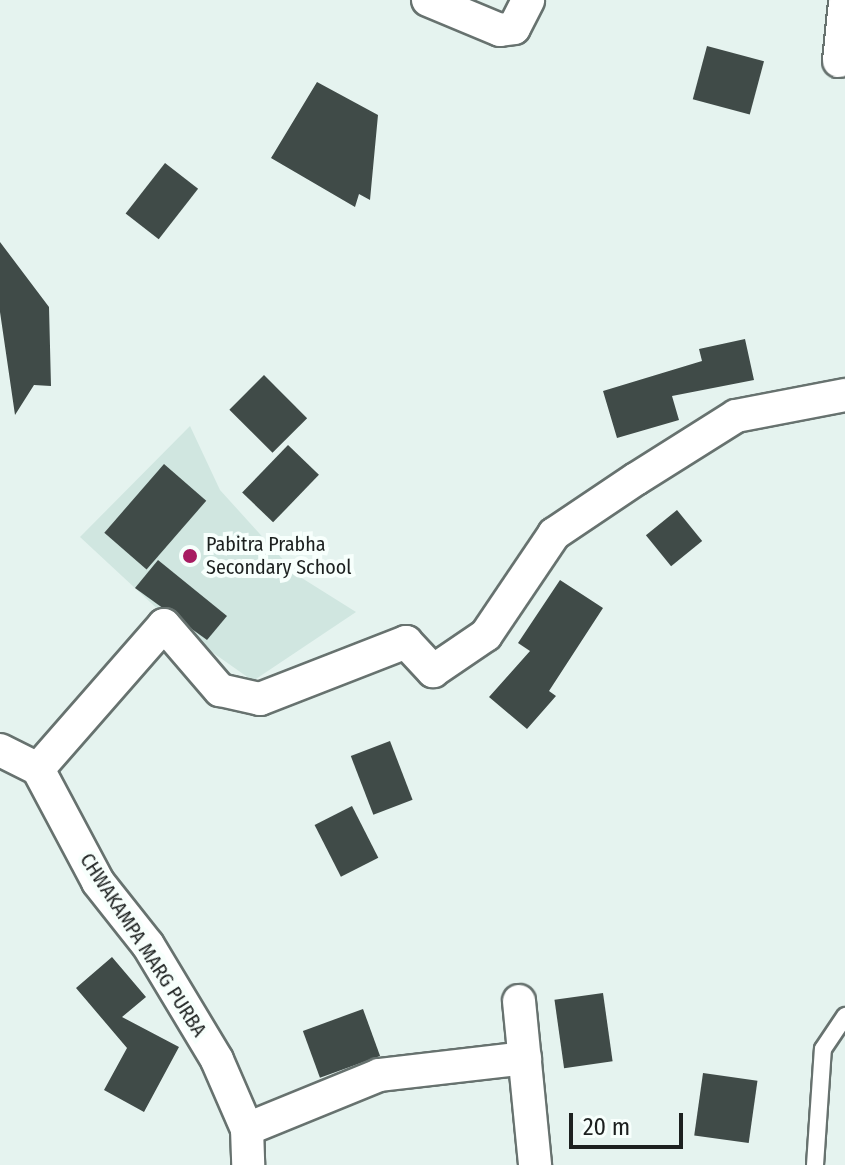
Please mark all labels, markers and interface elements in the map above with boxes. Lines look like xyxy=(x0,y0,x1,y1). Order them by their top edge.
place label: Pabitra Prabha Secondary School xyxy=(206,532,351,579)
marker: Pabitra Prabha Secondary School xyxy=(181,547,199,565)
street label: CHWAKAMPA MARG PURBA xyxy=(75,849,211,1041)
scale bar xyxy=(573,1097,687,1147)
text: 20 m xyxy=(583,1113,630,1141)

